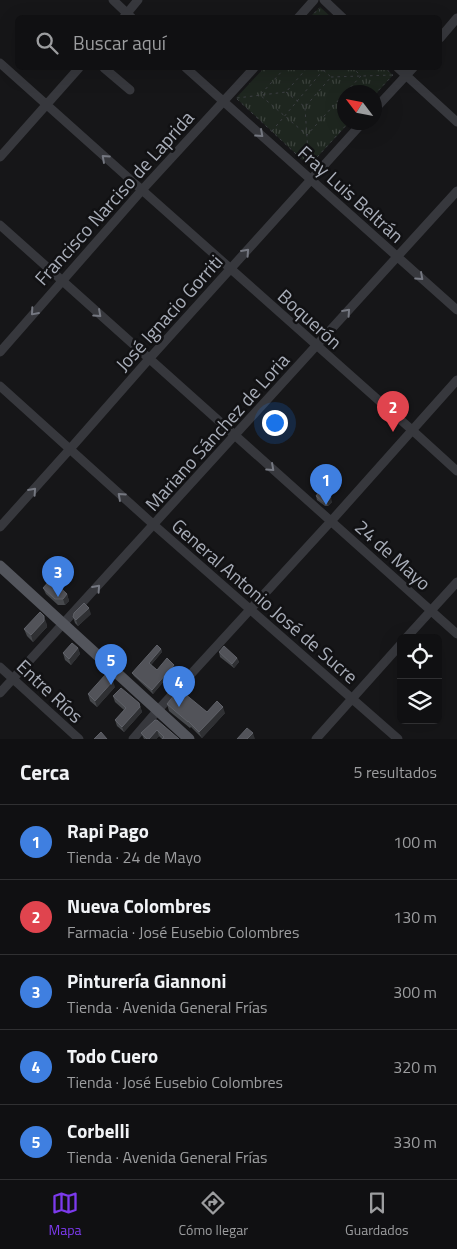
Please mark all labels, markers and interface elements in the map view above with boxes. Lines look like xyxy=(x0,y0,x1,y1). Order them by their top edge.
search box xyxy=(15,15,442,70)
text: Buscar aquí xyxy=(73,28,166,57)
icon: search xyxy=(33,29,61,57)
north arrow xyxy=(337,85,382,130)
street label: Francisco Narciso de Laprida xyxy=(27,103,201,292)
one-way arrow xyxy=(254,128,263,137)
street label: Fray Luis Beltrán xyxy=(292,138,411,249)
one-way arrow xyxy=(102,155,111,164)
street label: José Ignacio Gorriti xyxy=(108,248,229,378)
one-way arrow xyxy=(240,248,249,257)
one-way arrow xyxy=(415,271,424,280)
street label: Boquerón xyxy=(272,282,349,356)
one-way arrow xyxy=(31,307,40,316)
one-way arrow xyxy=(92,308,101,317)
one-way arrow xyxy=(341,309,350,318)
street label: Mariano Sánchez de Loria xyxy=(138,346,296,517)
pin: 2 xyxy=(377,391,409,432)
your location xyxy=(262,410,288,436)
one-way arrow xyxy=(266,462,275,471)
pin: 1 xyxy=(310,464,342,505)
one-way arrow xyxy=(27,487,36,496)
one-way arrow xyxy=(118,493,127,502)
street label: General Antonio José de Sucre xyxy=(166,511,365,690)
street label: 24 de Mayo xyxy=(349,512,438,597)
pin: 3 xyxy=(42,556,74,597)
one-way arrow xyxy=(91,585,100,594)
map controls xyxy=(397,634,442,724)
button: locate xyxy=(397,634,442,679)
pin: 5 xyxy=(95,644,127,685)
street label: Entre Ríos xyxy=(10,652,90,729)
pin: 4 xyxy=(163,666,195,707)
button: layers xyxy=(397,679,442,724)
text: Cerca xyxy=(20,756,70,788)
text: 5 resultados xyxy=(353,760,437,784)
text: Rapi Pago xyxy=(67,816,149,845)
text: 1 xyxy=(32,830,40,854)
text: 100 m xyxy=(393,830,437,854)
text: Tienda · 24 de Mayo xyxy=(67,845,202,869)
text: Nueva Colombres xyxy=(67,891,211,920)
text: 2 xyxy=(32,905,40,929)
text: 130 m xyxy=(393,905,437,929)
text: Farmacia · José Eusebio Colombres xyxy=(67,920,299,944)
text: Pinturería Giannoni xyxy=(67,966,226,995)
text: 3 xyxy=(32,980,40,1004)
text: 300 m xyxy=(393,980,437,1004)
text: Tienda · Avenida General Frías xyxy=(67,995,268,1019)
text: Todo Cuero xyxy=(67,1041,158,1070)
text: 4 xyxy=(32,1055,40,1079)
text: 320 m xyxy=(393,1055,437,1079)
text: Tienda · José Eusebio Colombres xyxy=(67,1070,283,1094)
text: Corbelli xyxy=(67,1116,130,1145)
text: 5 xyxy=(32,1130,40,1154)
text: 330 m xyxy=(393,1130,437,1154)
text: Tienda · Avenida General Frías xyxy=(67,1145,268,1169)
tab: Mapa xyxy=(48,1189,82,1240)
tab: Cómo llegar xyxy=(179,1189,248,1240)
tab: Guardados xyxy=(345,1189,409,1240)

